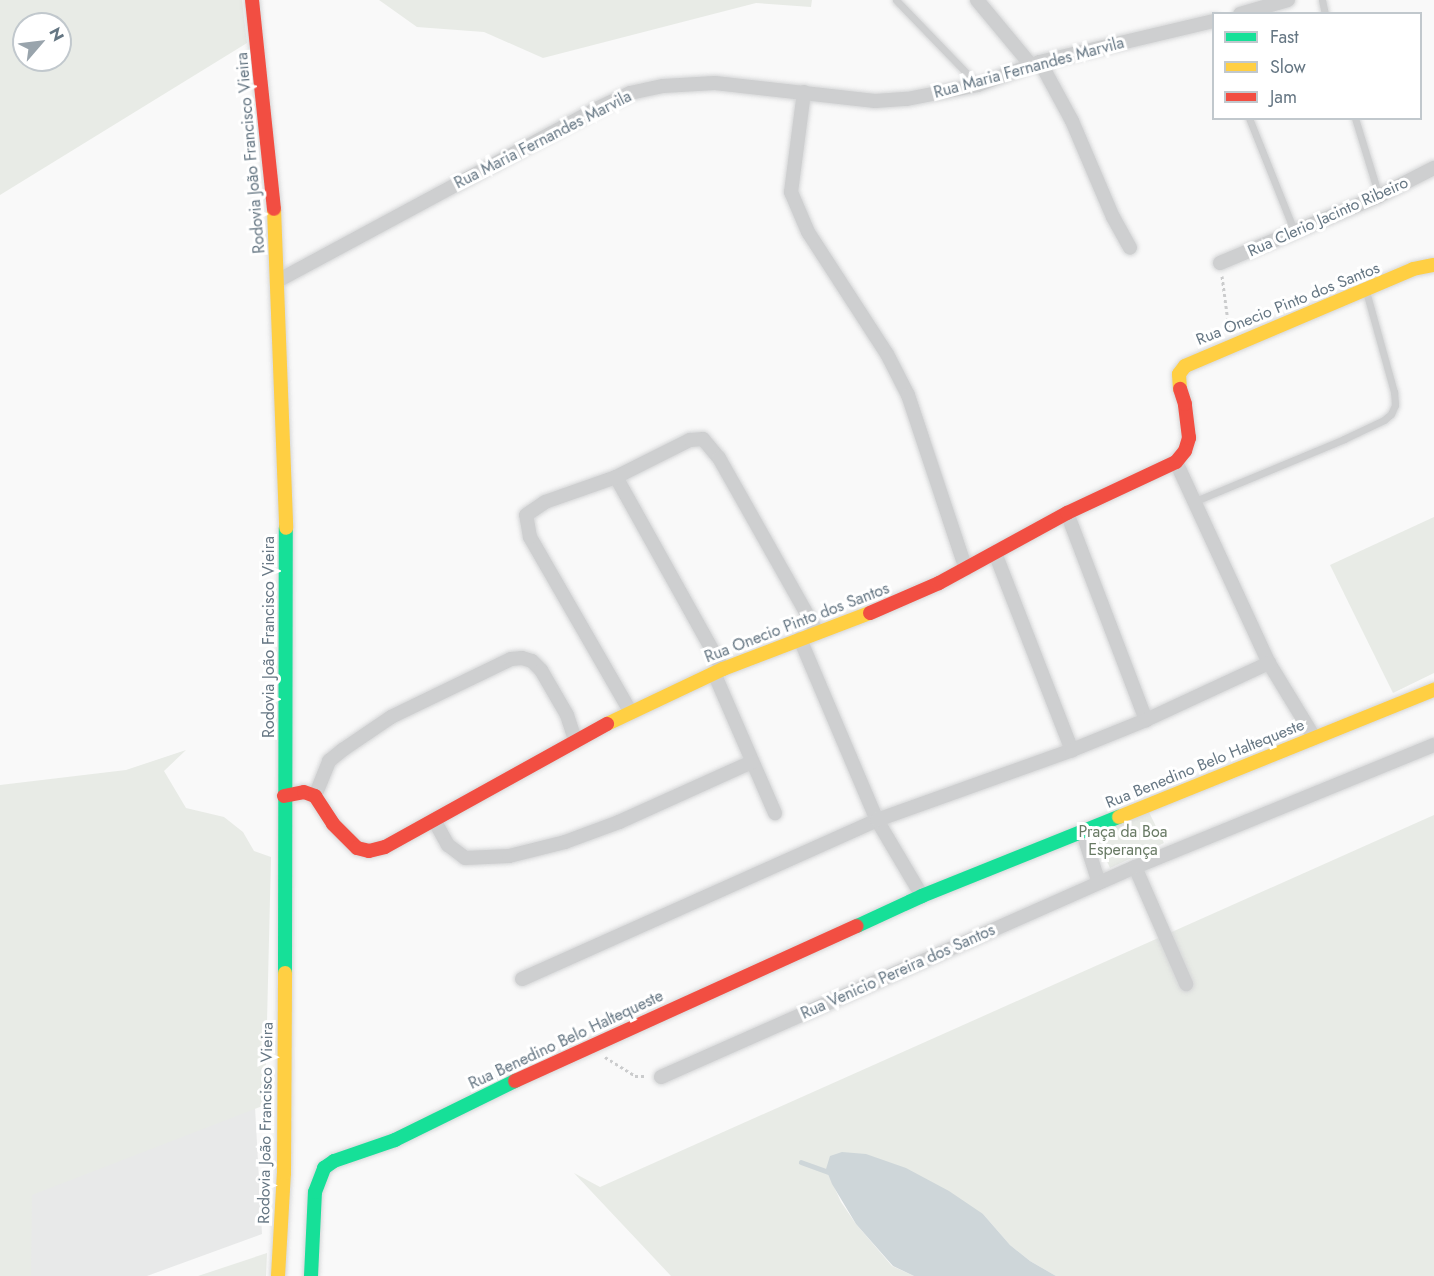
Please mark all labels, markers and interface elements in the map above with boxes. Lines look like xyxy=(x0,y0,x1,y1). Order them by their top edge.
north arrow xyxy=(12,12,72,72)
legend xyxy=(1212,12,1422,120)
text: N xyxy=(43,23,70,45)
text: Fast xyxy=(1270,24,1299,50)
street label: Rua Maria Fernandes Marvila xyxy=(932,33,1126,103)
street label: Rodovia João Francisco Vieira xyxy=(233,52,269,254)
text: Slow xyxy=(1270,54,1306,80)
text: Jam xyxy=(1270,84,1297,110)
street label: Rua Maria Fernandes Marvila xyxy=(451,87,635,193)
street label: Rua Clerio Jacinto Ribeiro xyxy=(1245,173,1411,261)
street label: Rua Onecio Pinto dos Santos xyxy=(1193,258,1383,350)
street label: Rodovia João Francisco Vieira xyxy=(259,536,279,738)
street label: Rua Onecio Pinto dos Santos xyxy=(702,579,892,667)
street label: Rua Benedino Belo Haltequeste xyxy=(1103,715,1307,813)
park label: Praça da Boa Esperança xyxy=(1079,822,1167,860)
street label: Rua Venicio Pereira dos Santos xyxy=(798,920,998,1024)
street label: Rua Benedino Belo Haltequeste xyxy=(466,986,666,1094)
street label: Rodovia João Francisco Vieira xyxy=(255,1022,277,1224)

